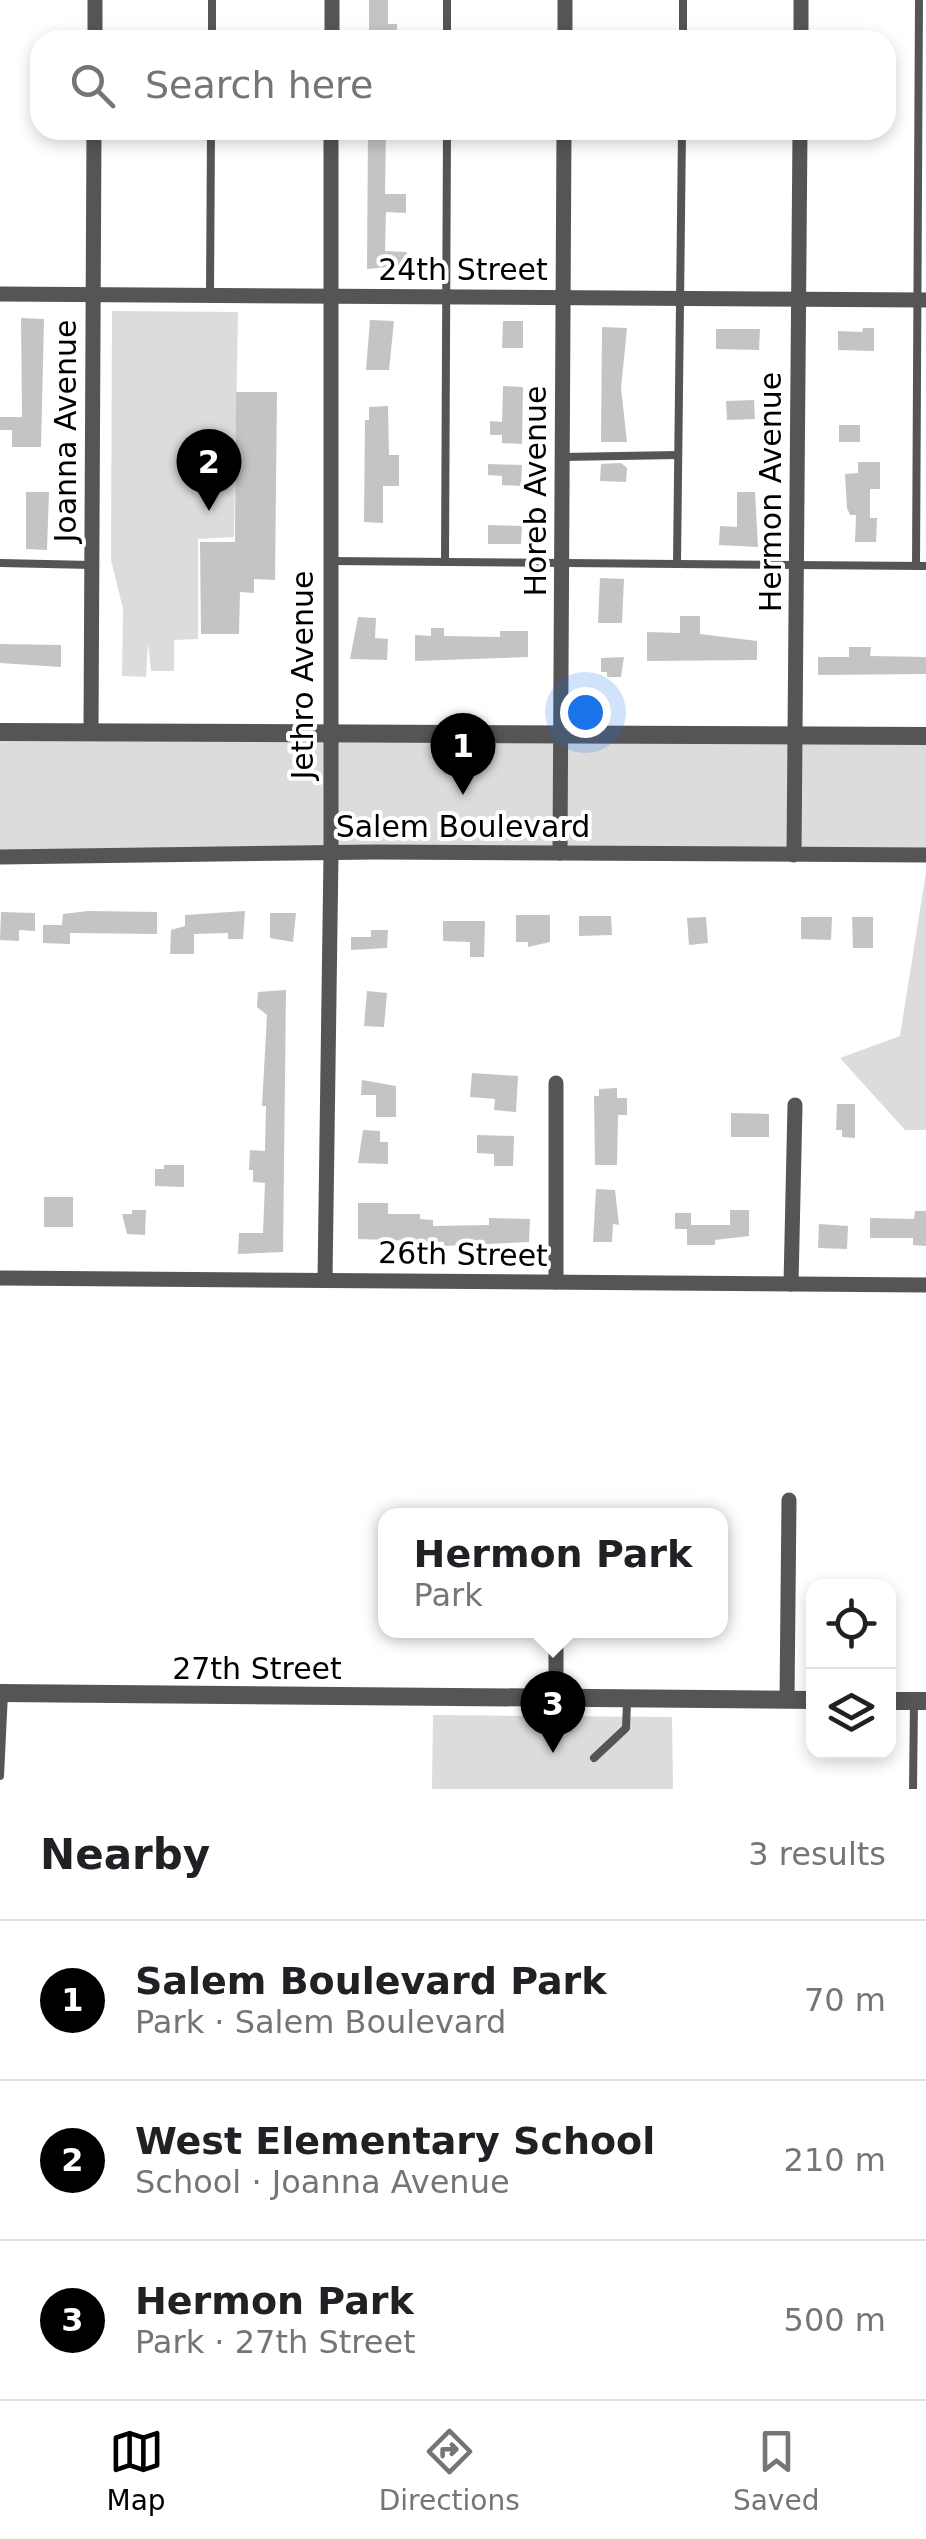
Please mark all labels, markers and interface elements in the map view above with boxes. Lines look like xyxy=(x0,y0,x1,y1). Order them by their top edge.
search box xyxy=(30,30,896,140)
icon: search xyxy=(65,58,120,113)
text: Search here xyxy=(145,63,373,107)
street label: 24th Street xyxy=(378,252,548,287)
street label: Joanna Avenue xyxy=(48,320,83,545)
street label: Hermon Avenue xyxy=(753,372,788,612)
street label: Horeb Avenue xyxy=(518,385,553,597)
pin: 2 xyxy=(176,428,242,511)
street label: Jethro Avenue xyxy=(285,570,320,782)
your location xyxy=(560,687,611,738)
pin: 1 xyxy=(430,712,496,795)
street label: Salem Boulevard xyxy=(336,809,590,844)
street label: 26th Street xyxy=(378,1235,548,1273)
popup xyxy=(378,1508,728,1638)
text: Hermon Park xyxy=(414,1532,692,1576)
text: Park xyxy=(414,1576,483,1614)
map controls xyxy=(806,1579,896,1759)
button: locate xyxy=(806,1579,896,1669)
street label: 27th Street xyxy=(172,1651,342,1686)
button: layers xyxy=(806,1669,896,1759)
pin: 3 xyxy=(520,1670,586,1753)
text: Nearby xyxy=(40,1830,210,1879)
text: 3 results xyxy=(748,1835,886,1873)
text: Salem Boulevard Park xyxy=(135,1959,607,2003)
text: 1 xyxy=(61,1981,84,2019)
text: 70 m xyxy=(804,1981,886,2019)
text: Park · Salem Boulevard xyxy=(135,2003,506,2041)
text: West Elementary School xyxy=(135,2119,655,2163)
text: 2 xyxy=(61,2141,84,2179)
text: 210 m xyxy=(784,2141,886,2179)
text: School · Joanna Avenue xyxy=(135,2163,510,2201)
text: Hermon Park xyxy=(135,2279,414,2323)
text: 3 xyxy=(61,2301,84,2339)
text: 500 m xyxy=(784,2301,886,2339)
text: Park · 27th Street xyxy=(135,2323,416,2361)
tab: Map xyxy=(107,2424,166,2517)
tab: Directions xyxy=(379,2424,520,2517)
tab: Saved xyxy=(733,2424,819,2517)

